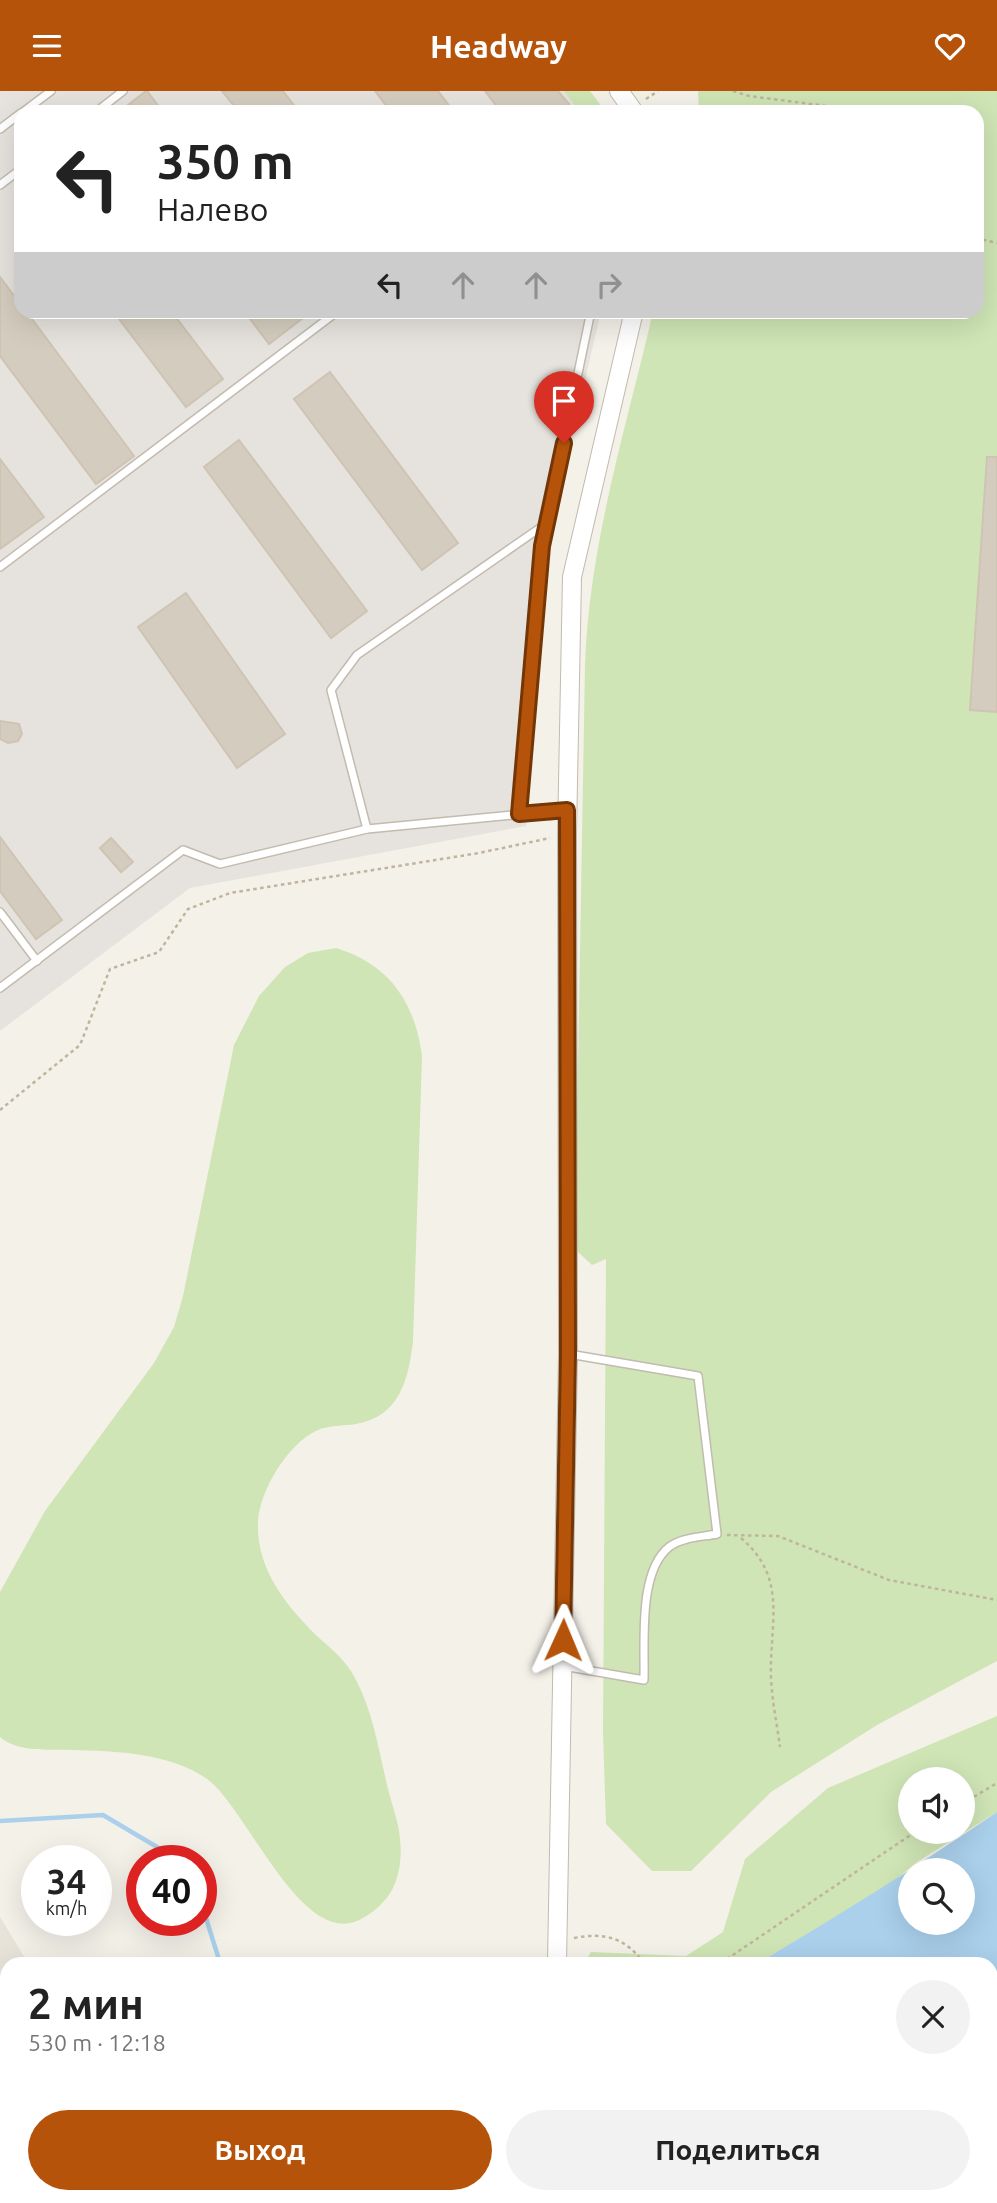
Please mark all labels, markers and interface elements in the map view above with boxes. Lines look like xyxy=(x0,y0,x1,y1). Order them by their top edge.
icon: menu xyxy=(28,27,66,65)
icon: heart xyxy=(931,27,969,65)
text: Headway xyxy=(430,28,567,64)
icon: left xyxy=(42,133,133,224)
text: 350 m xyxy=(157,133,294,188)
text: Налево xyxy=(157,191,269,227)
icon: left xyxy=(371,266,409,304)
icon: ahead xyxy=(444,266,482,304)
icon: ahead xyxy=(517,266,555,304)
icon: right xyxy=(590,266,628,304)
pin xyxy=(534,371,594,443)
icon: arrive xyxy=(545,382,583,420)
position arrow xyxy=(526,1603,600,1677)
map controls xyxy=(898,1767,975,1935)
button: sound xyxy=(898,1767,975,1844)
speed limit sign: 40 xyxy=(126,1845,217,1936)
button: search xyxy=(898,1858,975,1935)
text: 34 xyxy=(47,1861,86,1901)
text: km/h xyxy=(46,1898,87,1918)
text: 2 мин xyxy=(28,1980,144,2027)
button: close xyxy=(896,1980,970,2054)
text: 530 m · 12:18 xyxy=(28,2030,166,2055)
button: Выход xyxy=(28,2110,492,2190)
button: Поделиться xyxy=(506,2110,970,2190)

